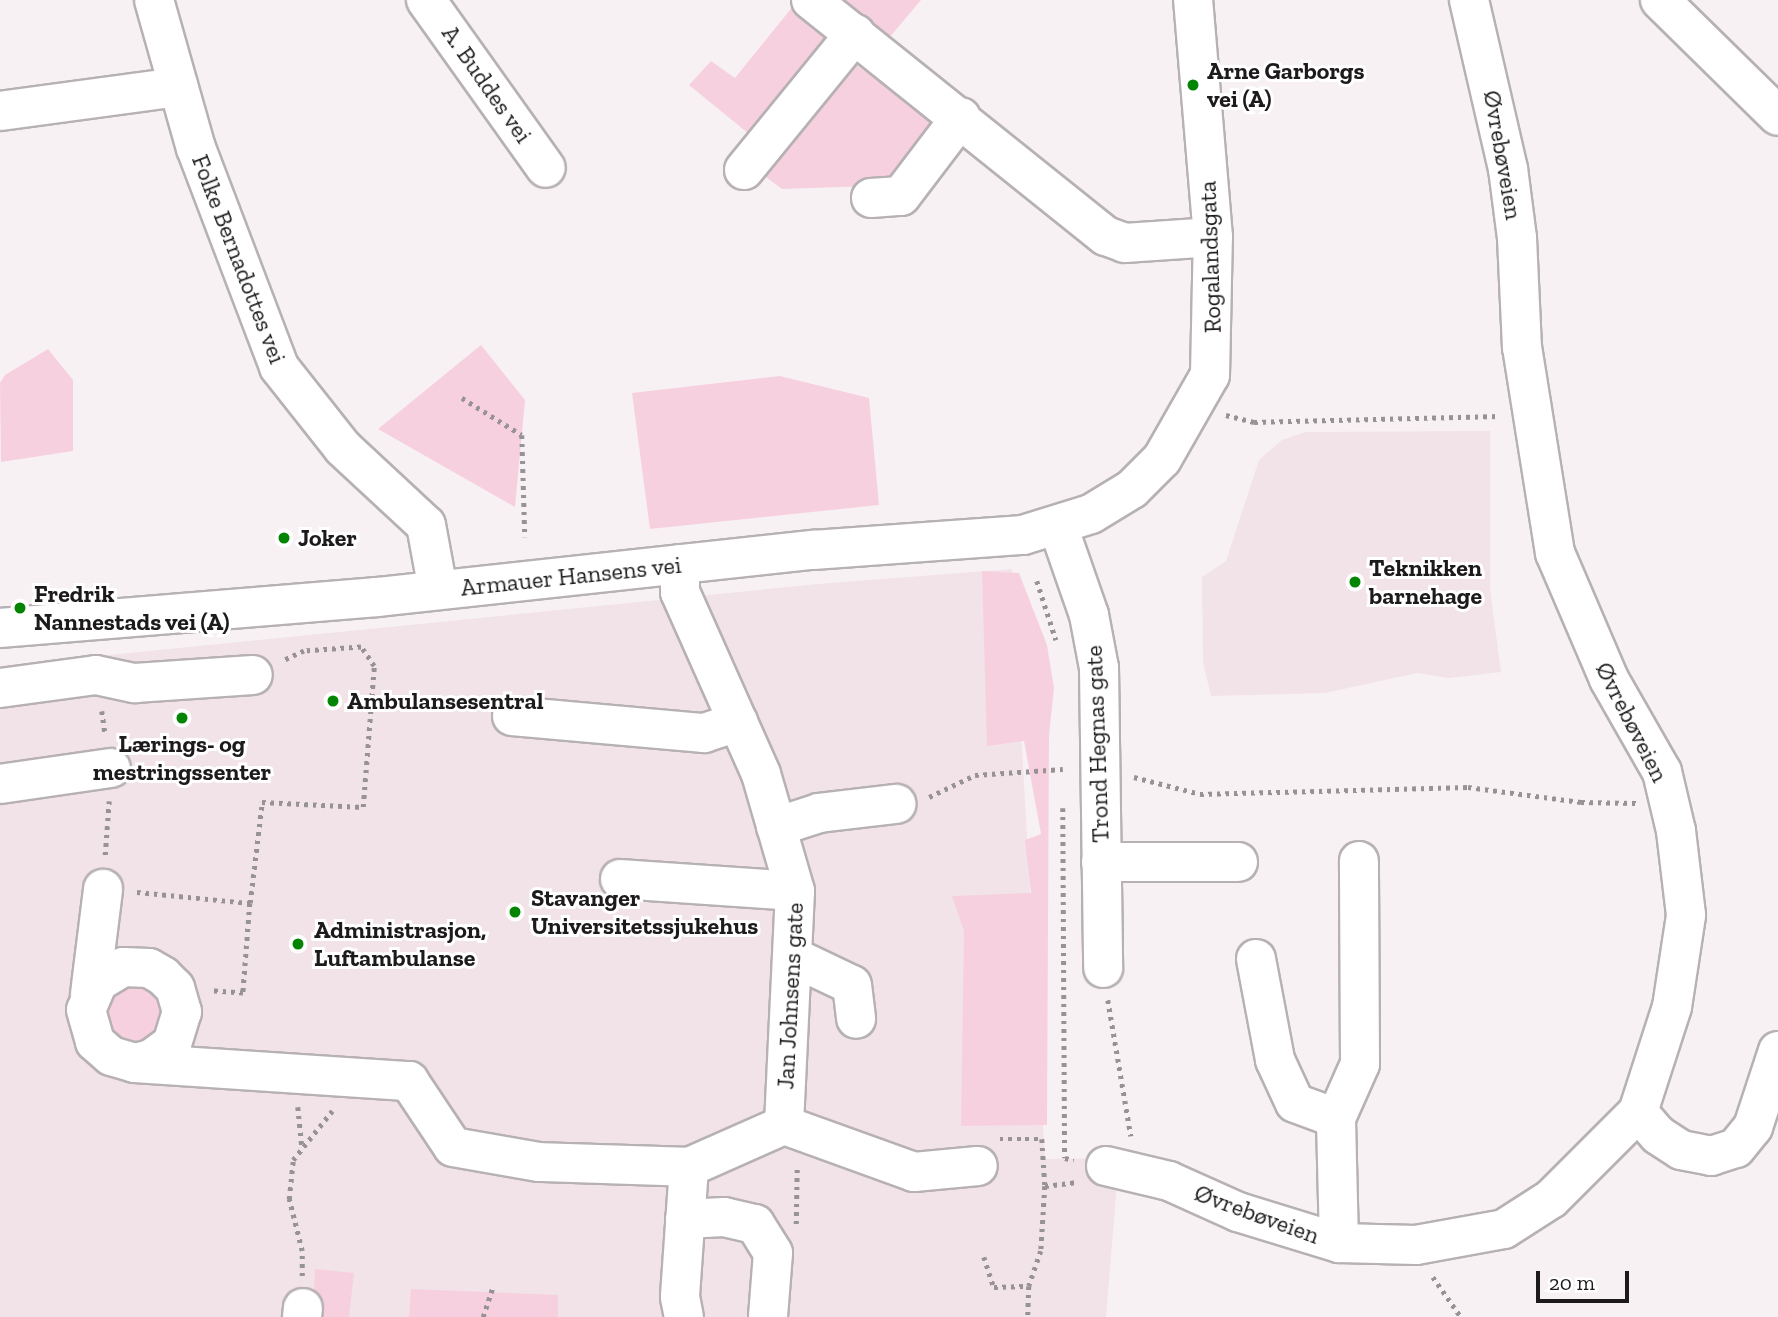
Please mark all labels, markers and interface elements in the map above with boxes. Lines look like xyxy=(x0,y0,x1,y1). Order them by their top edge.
street label: A. Buddes vei xyxy=(436,19,538,149)
place label: Arne Garborgs vei (A) xyxy=(1207,57,1364,113)
marker: Arne Garborgs vei (A) xyxy=(1185,77,1201,93)
street label: Øvrebøveien xyxy=(1477,88,1529,222)
street label: Folke Bernadottes vei xyxy=(186,150,292,368)
street label: Rogalandsgata xyxy=(1193,180,1227,334)
place label: Joker xyxy=(298,524,357,552)
marker: Joker xyxy=(276,530,292,546)
street label: Armauer Hansens vei xyxy=(459,550,683,602)
place label: Teknikken barnehage xyxy=(1369,554,1482,610)
marker: Teknikken barnehage xyxy=(1347,574,1363,590)
place label: Fredrik Nannestads vei (A) xyxy=(34,580,230,636)
marker: Fredrik Nannestads vei (A) xyxy=(12,600,28,616)
street label: Trond Hegnas gate xyxy=(1079,645,1115,843)
street label: Øvrebøveien xyxy=(1589,657,1675,787)
place label: Ambulansesentral xyxy=(347,687,544,715)
marker: Ambulansesentral xyxy=(325,693,341,709)
marker: Lærings- og mestringssenter xyxy=(174,710,190,726)
place label: Lærings- og mestringssenter xyxy=(93,730,271,786)
place label: Stavanger Universitetssjukehus xyxy=(531,884,758,940)
marker: Stavanger Universitetssjukehus xyxy=(505,902,525,922)
street label: Jan Johnsens gate xyxy=(771,902,809,1090)
place label: Administrasjon, Luftambulanse xyxy=(314,916,486,972)
marker: Administrasjon, Luftambulanse xyxy=(288,934,308,954)
street label: Øvrebøveien xyxy=(1191,1178,1323,1250)
scale bar xyxy=(1540,1258,1633,1302)
text: 20 m xyxy=(1549,1270,1595,1295)

